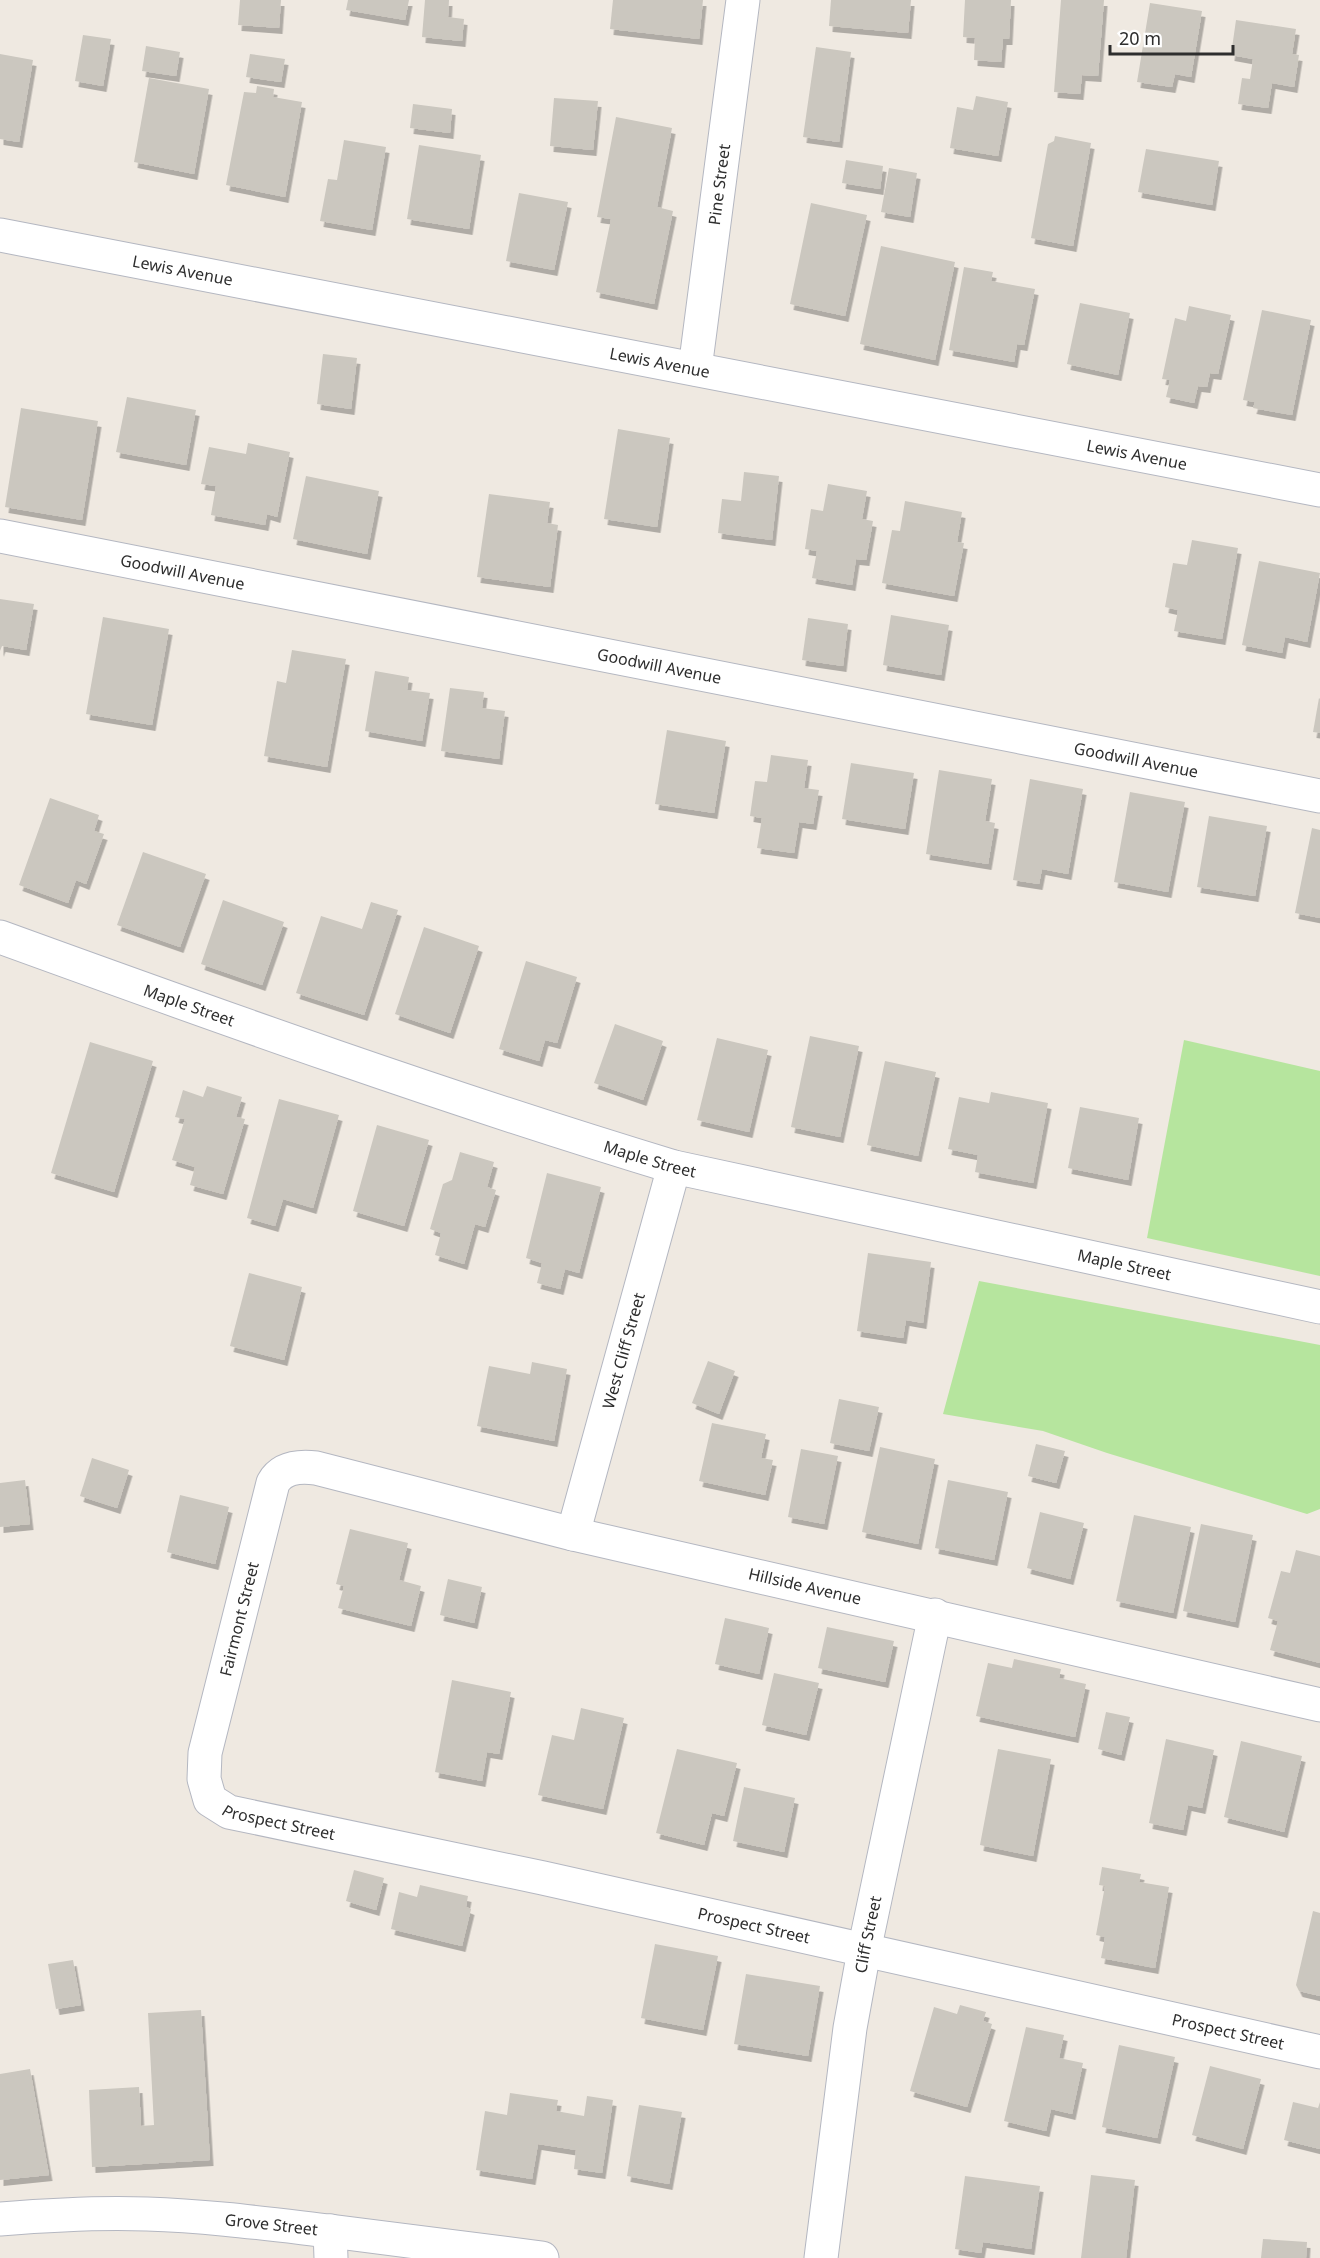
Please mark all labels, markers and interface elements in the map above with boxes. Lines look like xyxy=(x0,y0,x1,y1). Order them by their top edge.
scale bar xyxy=(1110,18,1233,56)
text: 20 m xyxy=(1119,26,1161,50)
street label: Pine Street xyxy=(703,142,735,226)
street label: Lewis Avenue xyxy=(131,250,235,291)
street label: Lewis Avenue xyxy=(608,342,712,383)
street label: Lewis Avenue xyxy=(1085,434,1189,475)
street label: Goodwill Avenue xyxy=(118,549,247,595)
street label: Goodwill Avenue xyxy=(595,643,723,689)
street label: Goodwill Avenue xyxy=(1072,737,1200,783)
street label: Maple Street xyxy=(140,979,238,1032)
street label: Maple Street xyxy=(601,1135,698,1183)
street label: Maple Street xyxy=(1075,1244,1173,1285)
street label: West Cliff Street xyxy=(597,1290,650,1411)
street label: Fairmont Street xyxy=(214,1559,264,1678)
street label: Hillside Avenue xyxy=(746,1562,864,1610)
street label: Prospect Street xyxy=(218,1799,337,1845)
street label: Cliff Street xyxy=(849,1894,886,1975)
street label: Prospect Street xyxy=(696,1902,812,1949)
street label: Prospect Street xyxy=(1170,2008,1287,2055)
street label: Grove Street xyxy=(224,2208,319,2241)

